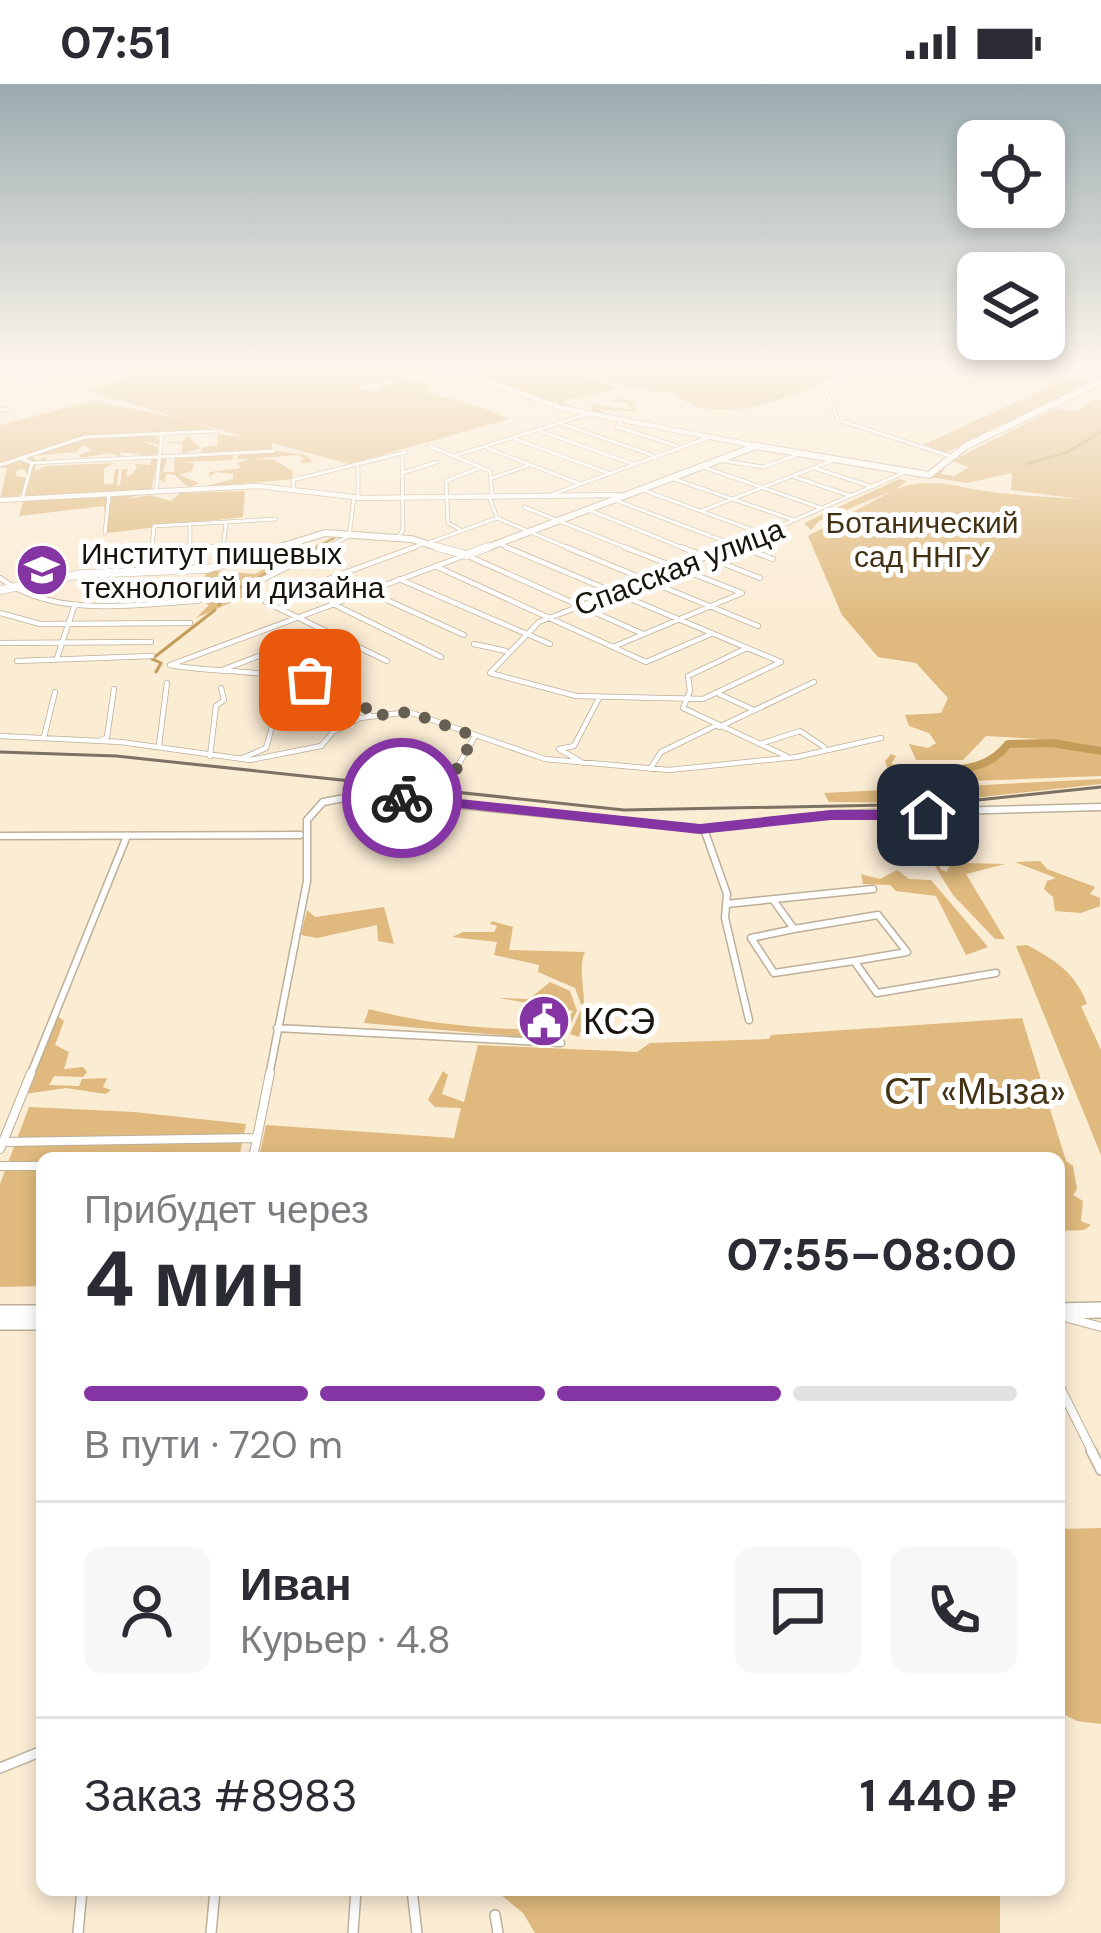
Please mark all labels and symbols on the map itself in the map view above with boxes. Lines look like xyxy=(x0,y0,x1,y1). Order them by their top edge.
park label: Ботанический сад ННГУ xyxy=(825,503,1019,576)
street label: Спасская улица xyxy=(568,509,790,625)
place label: Институт пищевых технологий и дизайна xyxy=(81,534,385,607)
school or university icon: Институт пищевых технологий и дизайна xyxy=(14,542,70,598)
pin xyxy=(259,629,361,731)
courier xyxy=(342,738,462,858)
pin xyxy=(877,764,979,866)
public building icon: КСЭ xyxy=(516,993,572,1049)
place label: КСЭ xyxy=(583,998,655,1045)
park label: СТ «Мыза» xyxy=(884,1068,1066,1115)

